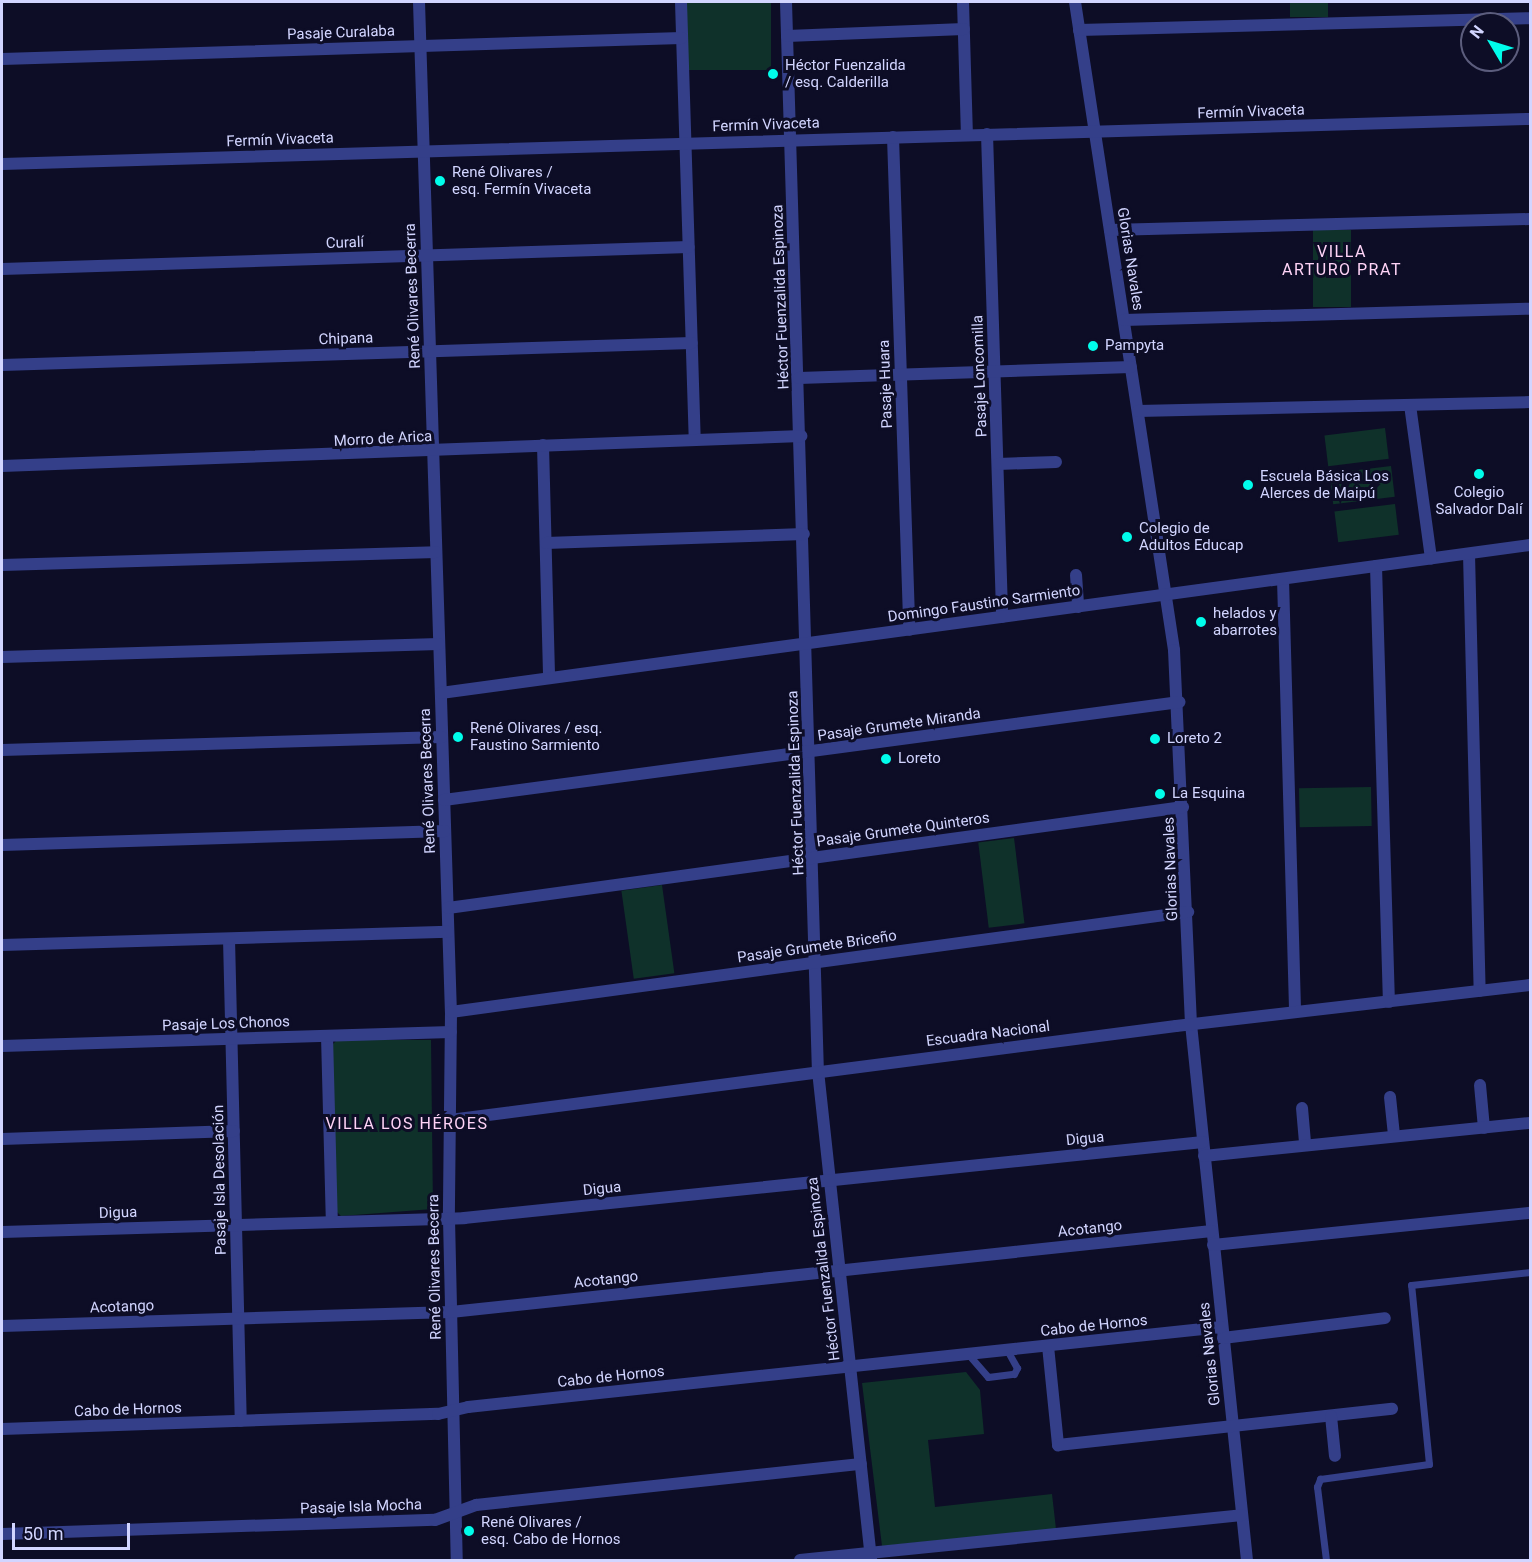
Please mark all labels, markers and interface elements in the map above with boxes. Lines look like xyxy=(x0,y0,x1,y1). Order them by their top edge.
north arrow xyxy=(1460,12,1520,72)
street label: Pasaje Curalaba xyxy=(287,22,395,44)
text: N xyxy=(1466,22,1488,42)
place label: Héctor Fuenzalida / esq. Calderilla xyxy=(785,56,906,91)
marker: Héctor Fuenzalida / esq. Calderilla xyxy=(766,67,780,81)
street label: Fermín Vivaceta xyxy=(1197,101,1305,123)
street label: Fermín Vivaceta xyxy=(712,114,820,136)
street label: Fermín Vivaceta xyxy=(226,129,334,151)
place label: René Olivares / esq. Fermín Vivaceta xyxy=(452,163,591,198)
marker: René Olivares / esq. Fermín Vivaceta xyxy=(433,174,447,188)
street label: Héctor Fuenzalida Espinoza xyxy=(769,204,793,390)
street label: Glorias Navales xyxy=(1113,206,1147,312)
street label: René Olivares Becerra xyxy=(401,223,425,369)
street label: Curalí xyxy=(326,233,364,253)
district label: VILLA ARTURO PRAT xyxy=(1282,242,1402,280)
street label: Pasaje Loncomilla xyxy=(969,315,991,437)
street label: Chipana xyxy=(318,329,374,349)
place label: Pampyta xyxy=(1105,337,1164,355)
street label: Pasaje Huara xyxy=(875,339,897,429)
marker: Pampyta xyxy=(1086,339,1100,353)
street label: Morro de Arica xyxy=(333,427,433,451)
place label: Escuela Básica Los Alerces de Maipú xyxy=(1260,467,1389,502)
marker: Colegio Salvador Dalí xyxy=(1472,467,1486,481)
marker: Escuela Básica Los Alerces de Maipú xyxy=(1241,478,1255,492)
place label: Colegio Salvador Dalí xyxy=(1435,483,1523,518)
place label: Colegio de Adultos Educap xyxy=(1139,519,1243,554)
marker: Colegio de Adultos Educap xyxy=(1120,530,1134,544)
street label: Domingo Faustino Sarmiento xyxy=(887,582,1081,626)
place label: helados y abarrotes xyxy=(1213,604,1277,639)
marker: helados y abarrotes xyxy=(1194,615,1208,629)
street label: Héctor Fuenzalida Espinoza xyxy=(784,690,808,876)
street label: Pasaje Grumete Miranda xyxy=(816,705,982,745)
street label: René Olivares Becerra xyxy=(416,708,440,854)
place label: René Olivares / esq. Faustino Sarmiento xyxy=(470,719,603,754)
marker: René Olivares / esq. Faustino Sarmiento xyxy=(451,730,465,744)
place label: Loreto 2 xyxy=(1167,730,1222,748)
marker: Loreto 2 xyxy=(1148,732,1162,746)
place label: Loreto xyxy=(898,750,941,768)
marker: Loreto xyxy=(879,752,893,766)
place label: La Esquina xyxy=(1172,785,1245,803)
marker: La Esquina xyxy=(1153,787,1167,801)
street label: Pasaje Grumete Quinteros xyxy=(815,809,991,851)
street label: Glorias Navales xyxy=(1160,817,1182,921)
street label: Pasaje Grumete Briceño xyxy=(736,927,898,967)
street label: Pasaje Los Chonos xyxy=(162,1013,290,1035)
street label: Escuadra Nacional xyxy=(925,1017,1051,1051)
street label: Pasaje Isla Desolación xyxy=(210,1105,230,1255)
district label: VILLA LOS HÉROES xyxy=(326,1114,488,1134)
street label: Digua xyxy=(1065,1128,1105,1150)
street label: Héctor Fuenzalida Espinoza xyxy=(804,1176,844,1362)
street label: Digua xyxy=(582,1178,622,1200)
street label: René Olivares Becerra xyxy=(425,1194,445,1340)
street label: Digua xyxy=(99,1203,137,1223)
street label: Acotango xyxy=(1057,1217,1123,1241)
street label: Acotango xyxy=(573,1268,639,1292)
street label: Acotango xyxy=(89,1297,155,1317)
street label: Glorias Navales xyxy=(1196,1301,1224,1407)
street label: Cabo de Hornos xyxy=(1040,1311,1148,1341)
street label: Cabo de Hornos xyxy=(557,1362,665,1392)
street label: Cabo de Hornos xyxy=(74,1399,182,1421)
street label: Pasaje Isla Mocha xyxy=(300,1496,422,1518)
scale bar xyxy=(15,1511,134,1549)
place label: René Olivares / esq. Cabo de Hornos xyxy=(481,1513,621,1548)
text: 50 m xyxy=(23,1523,63,1544)
marker: René Olivares / esq. Cabo de Hornos xyxy=(462,1524,476,1538)

